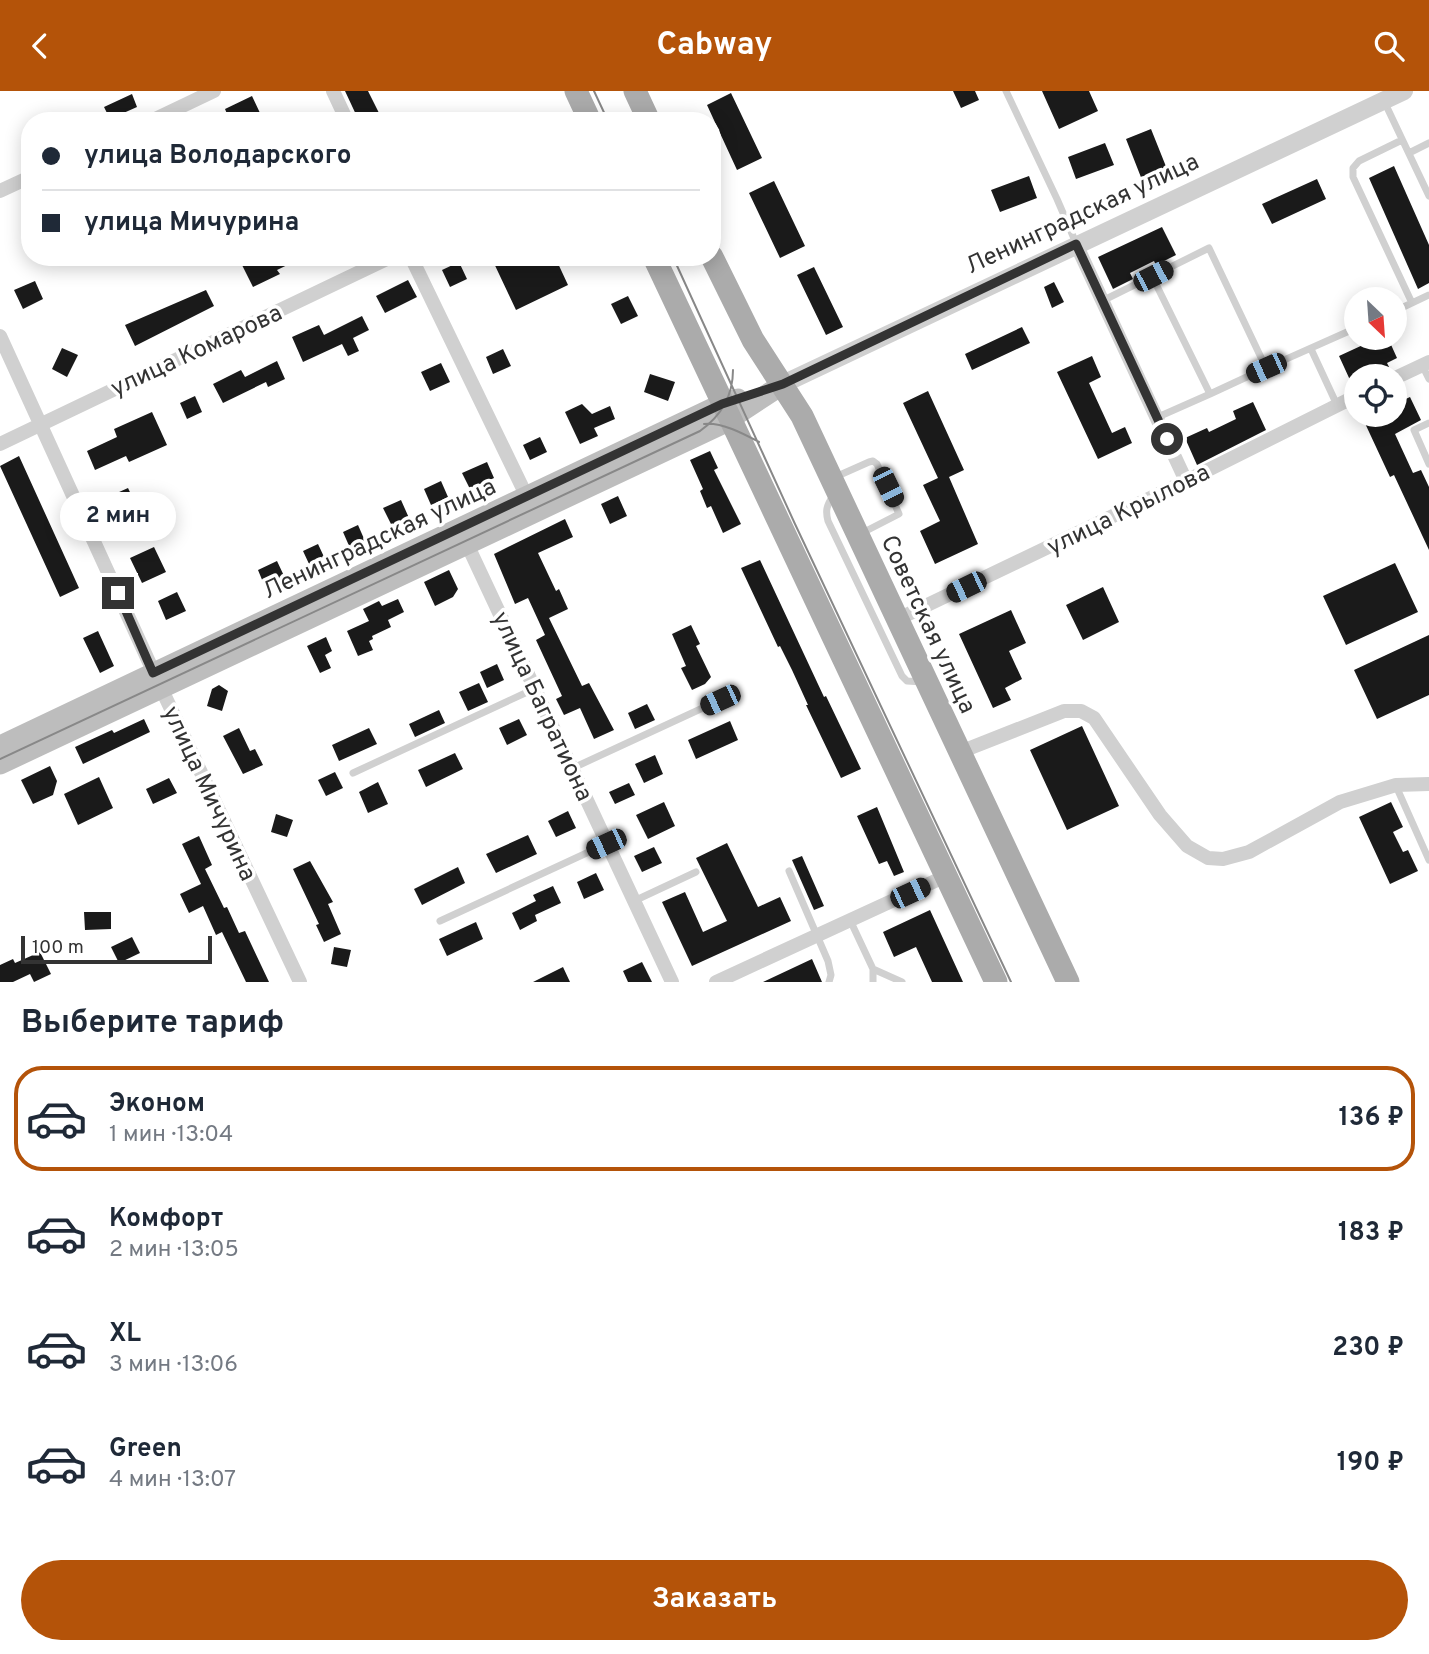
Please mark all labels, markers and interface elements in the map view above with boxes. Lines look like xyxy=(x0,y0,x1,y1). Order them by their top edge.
text: Cabway xyxy=(657,26,772,66)
icon: back xyxy=(21,27,59,65)
icon: search xyxy=(1370,27,1408,65)
text: улица Володарского xyxy=(84,140,351,173)
street label: Ленинградская улица xyxy=(961,148,1204,282)
text: улица Мичурина xyxy=(84,207,299,240)
car xyxy=(1130,257,1177,295)
north arrow xyxy=(1344,287,1407,350)
map controls xyxy=(1344,287,1407,427)
street label: улица Комарова xyxy=(106,299,287,405)
car xyxy=(1243,350,1290,386)
button: locate xyxy=(1344,364,1407,427)
route start xyxy=(1151,423,1183,455)
street label: улица Крылова xyxy=(1043,458,1215,563)
car xyxy=(870,464,907,510)
street label: Ленинградская улица xyxy=(258,473,501,607)
callout: 2 мин xyxy=(60,491,176,540)
text: 2 мин xyxy=(86,502,150,531)
street label: Советская улица xyxy=(873,531,982,719)
car xyxy=(943,568,990,606)
route end xyxy=(102,577,134,609)
street label: улица Багратиона xyxy=(484,607,598,807)
car xyxy=(697,682,744,718)
street label: улица Мичурина xyxy=(155,702,262,886)
car xyxy=(583,826,630,862)
car xyxy=(887,875,934,911)
scale bar xyxy=(21,933,212,965)
text: 100 m xyxy=(32,936,84,960)
text: Выберите тариф xyxy=(21,1004,284,1044)
icon: car xyxy=(25,1087,88,1150)
text: Эконом xyxy=(109,1088,205,1121)
text: 136 ₽ xyxy=(1338,1102,1404,1135)
text: 1 мин · 13:04 xyxy=(109,1121,233,1150)
icon: car xyxy=(25,1202,88,1265)
text: Комфорт xyxy=(109,1203,223,1236)
text: 183 ₽ xyxy=(1338,1217,1404,1250)
text: 2 мин · 13:05 xyxy=(109,1236,239,1265)
icon: car xyxy=(25,1317,88,1380)
text: XL xyxy=(109,1318,141,1351)
text: 230 ₽ xyxy=(1332,1332,1404,1365)
text: 3 мин · 13:06 xyxy=(109,1351,238,1380)
icon: car xyxy=(25,1432,88,1495)
text: Green xyxy=(109,1433,182,1466)
text: 190 ₽ xyxy=(1337,1447,1404,1480)
text: 4 мин · 13:07 xyxy=(109,1466,236,1495)
button: Заказать xyxy=(21,1560,1408,1640)

